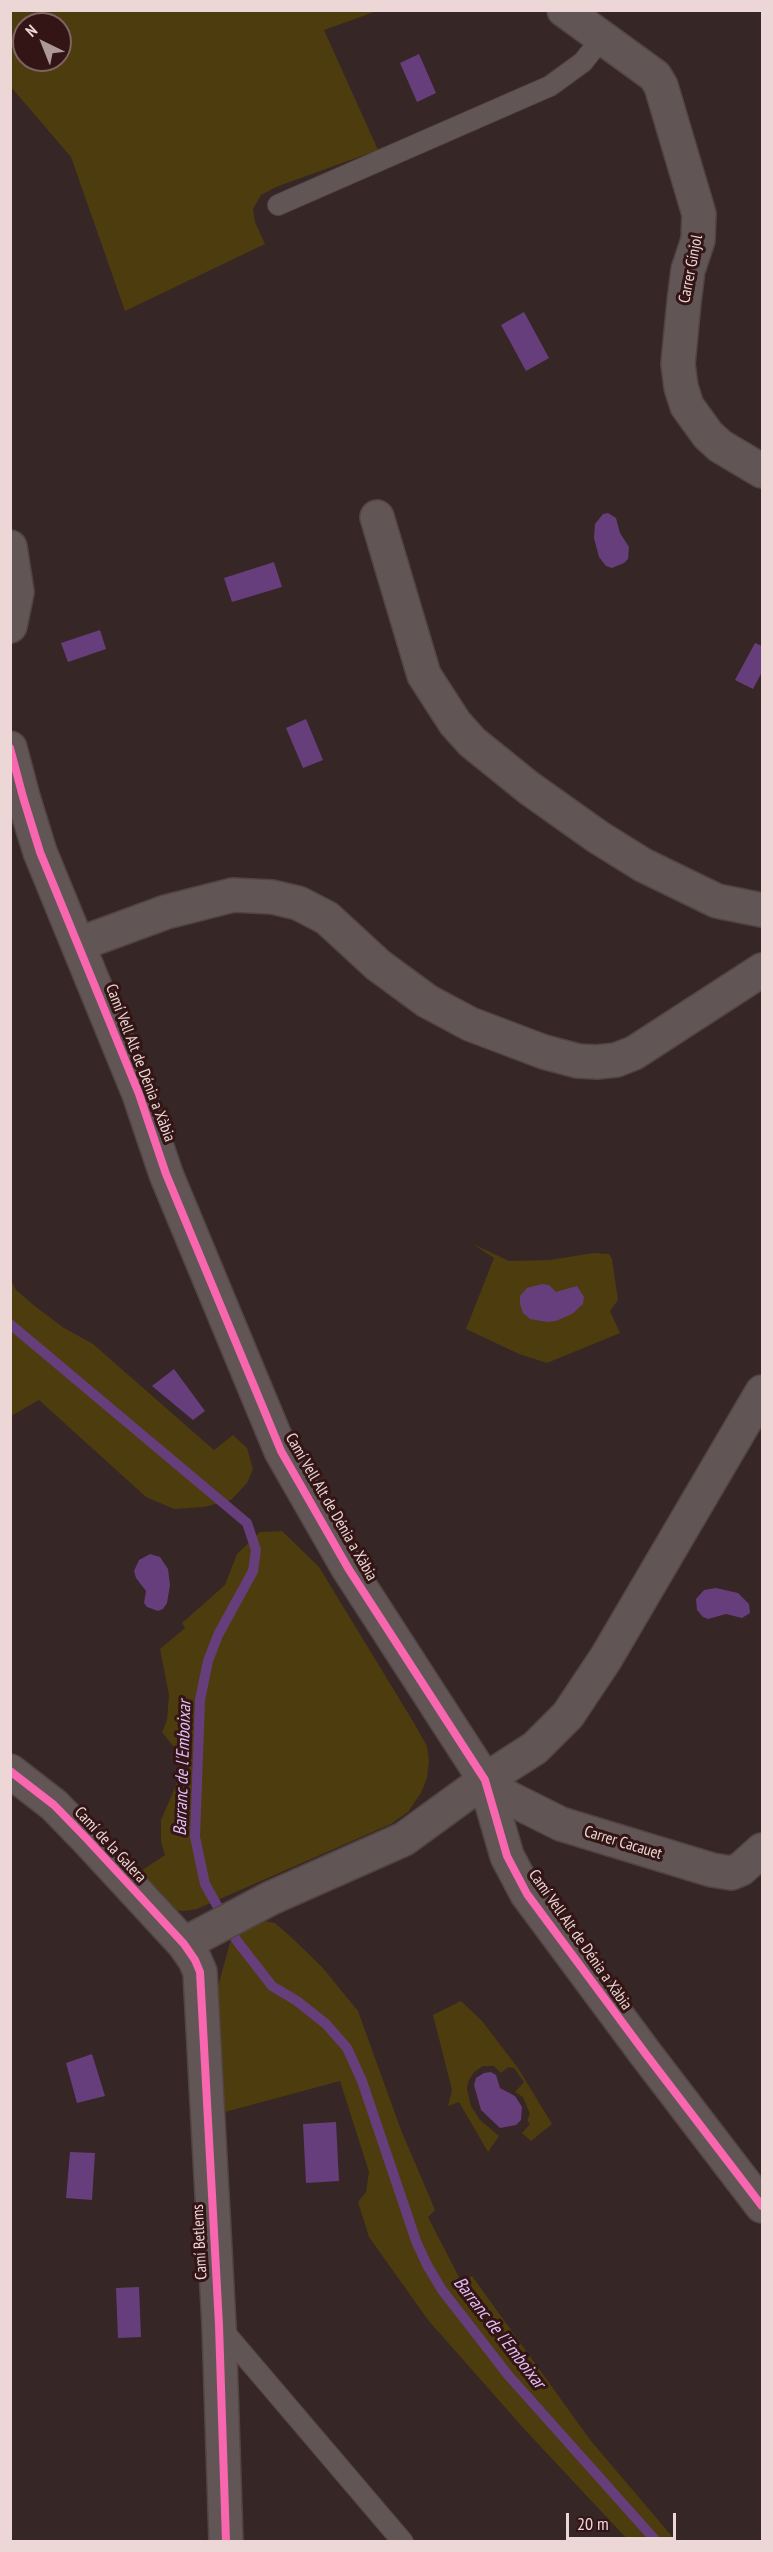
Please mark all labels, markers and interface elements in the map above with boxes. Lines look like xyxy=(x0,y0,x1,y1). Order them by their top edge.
north arrow xyxy=(12,12,72,72)
text: N xyxy=(21,20,41,41)
street label: Carrer Ginjol xyxy=(675,233,707,305)
street label: Camí Vell Alt de Dénia a Xàbia xyxy=(101,982,179,1144)
street label: Camí Vell Alt de Dénia a Xàbia xyxy=(281,1430,381,1584)
water label: Barranc de l'Emboixar xyxy=(170,1700,196,1836)
street label: Camí de la Galera xyxy=(70,1803,150,1887)
street label: Carrer Cacauet xyxy=(582,1822,664,1864)
street label: Camí Vell Alt de Dénia a Xàbia xyxy=(524,1866,636,2014)
street label: Camí Betlems xyxy=(188,2204,212,2280)
water label: Barranc de l'Emboixar xyxy=(449,2273,549,2393)
scale bar xyxy=(569,2501,678,2539)
text: 20 m xyxy=(577,2512,609,2535)

